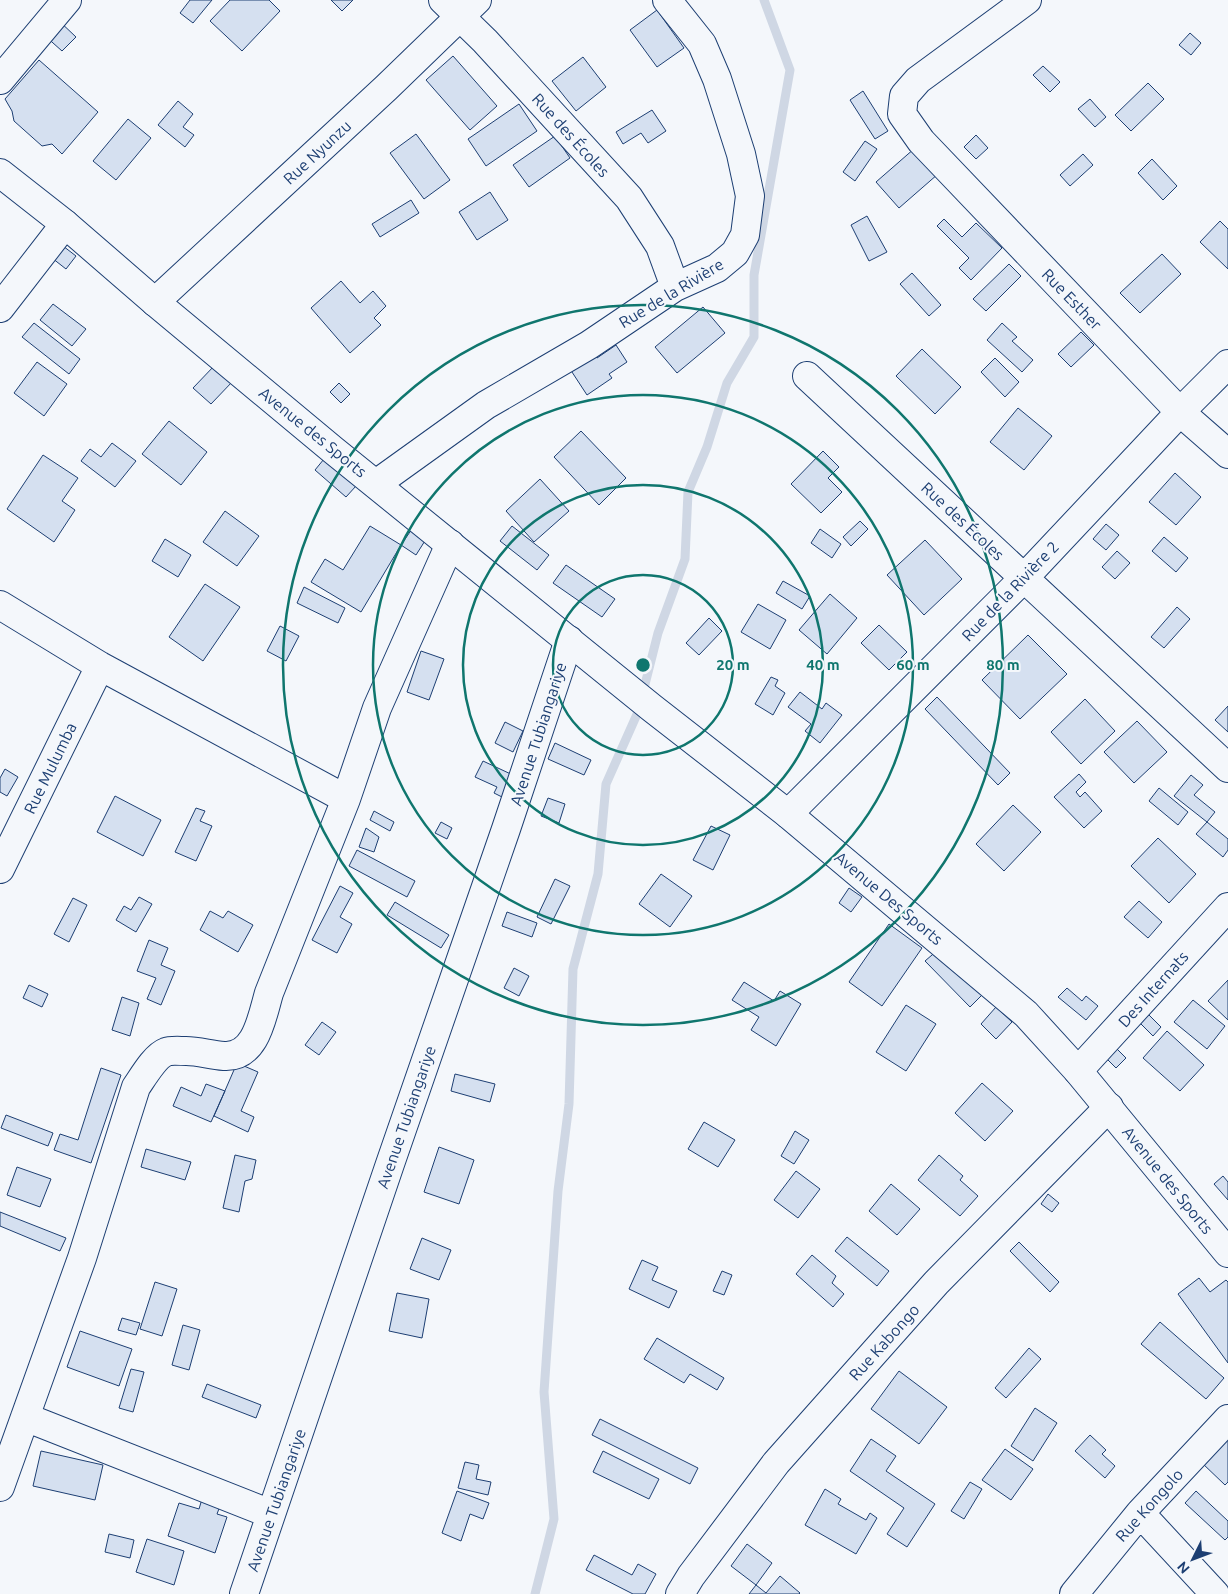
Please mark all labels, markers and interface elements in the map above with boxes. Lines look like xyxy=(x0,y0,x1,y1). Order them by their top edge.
street label: Rue des Écoles xyxy=(529,88,615,180)
street label: Rue Nyunzu xyxy=(280,116,354,188)
street label: Rue de la Rivière xyxy=(615,255,727,331)
street label: Rue Esther xyxy=(1038,265,1106,333)
street label: Avenue des Sports xyxy=(256,383,370,481)
street label: Rue des Écoles xyxy=(918,477,1009,564)
street label: Rue de la Rivière 2 xyxy=(958,537,1062,645)
centre of rings xyxy=(634,656,652,674)
text: 20 m xyxy=(716,656,750,673)
text: 40 m xyxy=(806,656,840,673)
text: 60 m xyxy=(896,656,930,673)
text: 80 m xyxy=(986,656,1020,673)
street label: Avenue Tubiangariye xyxy=(506,660,570,808)
street label: Rue Mulumba xyxy=(20,719,80,817)
street label: Avenue Des Sports xyxy=(832,848,946,948)
street label: Des Internats xyxy=(1114,947,1192,1031)
street label: Avenue Tubiangariye xyxy=(373,1043,439,1191)
street label: Avenue des Sports xyxy=(1119,1123,1217,1237)
street label: Rue Kabongo xyxy=(845,1300,923,1384)
street label: Avenue Tubiangariye xyxy=(243,1426,309,1574)
street label: Rue Kongolo xyxy=(1112,1465,1186,1545)
north arrow xyxy=(1168,1534,1218,1584)
text: N xyxy=(1174,1558,1193,1577)

